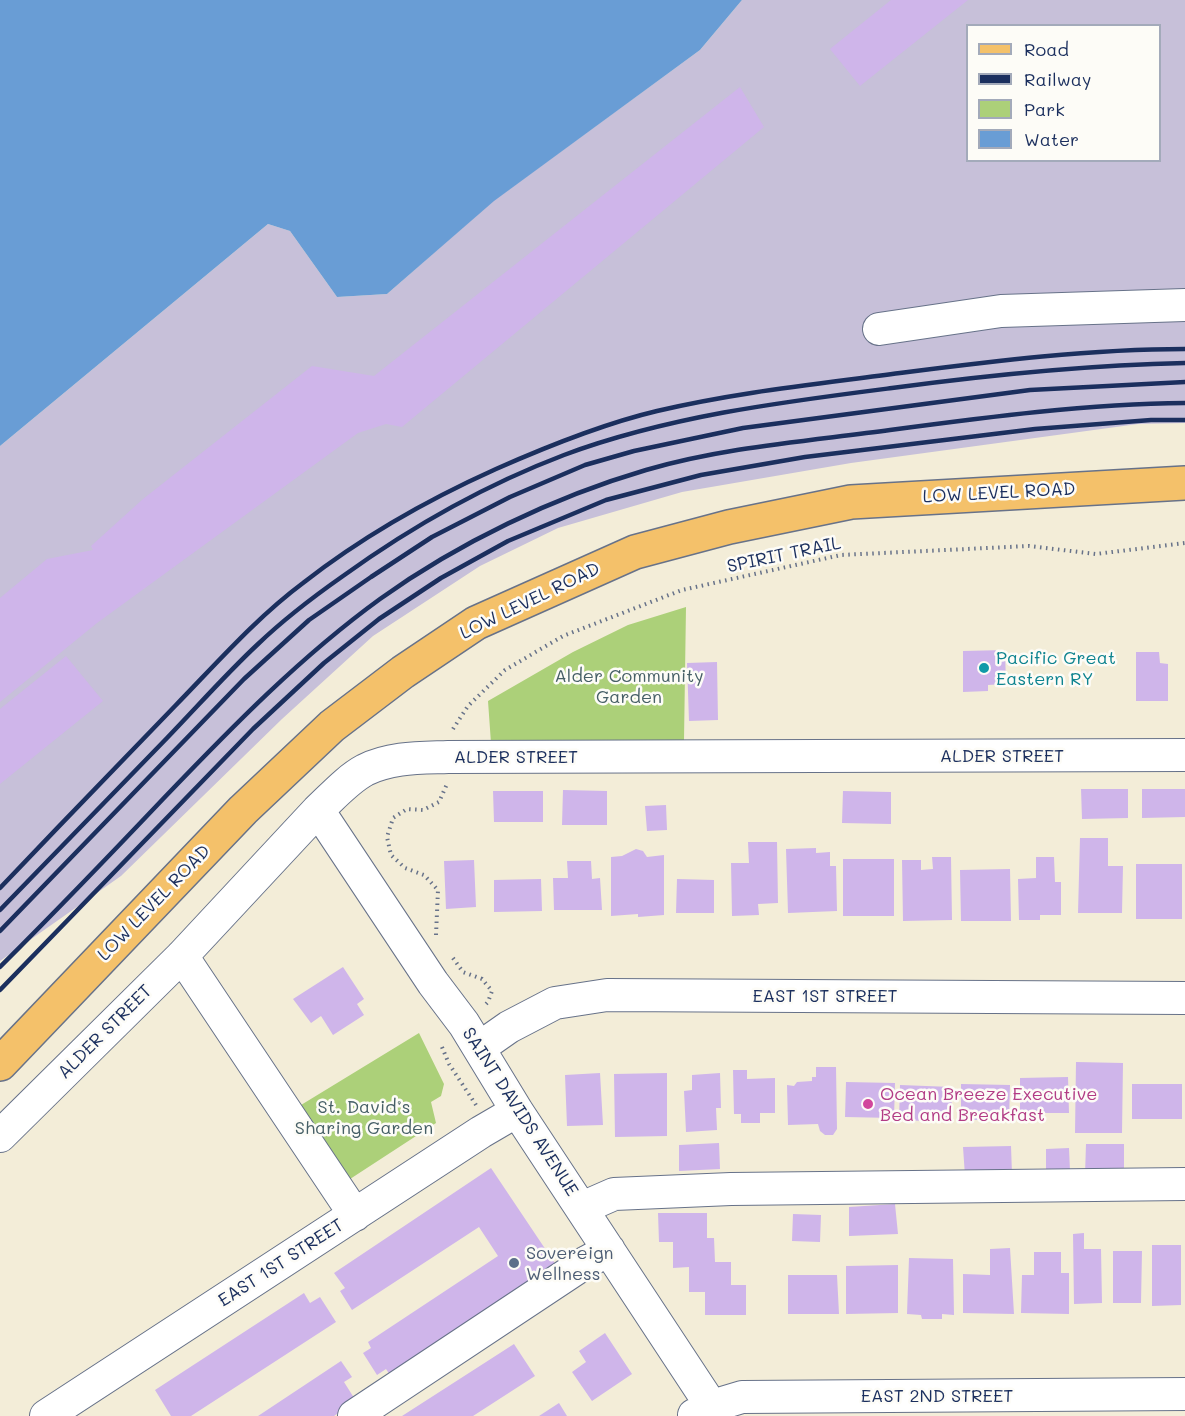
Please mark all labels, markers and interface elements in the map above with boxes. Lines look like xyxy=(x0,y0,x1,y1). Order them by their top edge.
legend xyxy=(966,24,1161,162)
text: Road xyxy=(1024,37,1069,61)
text: Railway xyxy=(1024,67,1091,91)
text: Park xyxy=(1024,97,1065,121)
text: Water xyxy=(1024,127,1079,151)
street label: LOW LEVEL ROAD xyxy=(922,478,1076,508)
street label: SPIRIT TRAIL xyxy=(725,532,843,578)
street label: LOW LEVEL ROAD xyxy=(457,558,603,644)
place label: Pacific Great Eastern RY xyxy=(996,647,1116,690)
marker: Pacific Great Eastern RY xyxy=(977,661,991,675)
park label: Alder Community Garden xyxy=(554,665,704,708)
street label: ALDER STREET xyxy=(940,745,1064,767)
street label: ALDER STREET xyxy=(454,746,578,768)
street label: LOW LEVEL ROAD xyxy=(93,841,215,965)
street label: ALDER STREET xyxy=(53,980,157,1084)
street label: EAST 1ST STREET xyxy=(752,985,898,1007)
street label: SAINT DAVIDS AVENUE xyxy=(457,1024,583,1200)
place label: Ocean Breeze Executive Bed and Breakfast xyxy=(880,1083,1097,1126)
park label: St. David’s Sharing Garden xyxy=(295,1096,433,1138)
marker: Ocean Breeze Executive Bed and Breakfast xyxy=(861,1097,875,1111)
street label: EAST 1ST STREET xyxy=(214,1214,348,1312)
place label: Sovereign Wellness xyxy=(526,1242,614,1284)
marker: Sovereign Wellness xyxy=(507,1256,521,1270)
street label: EAST 2ND STREET xyxy=(861,1385,1013,1407)

